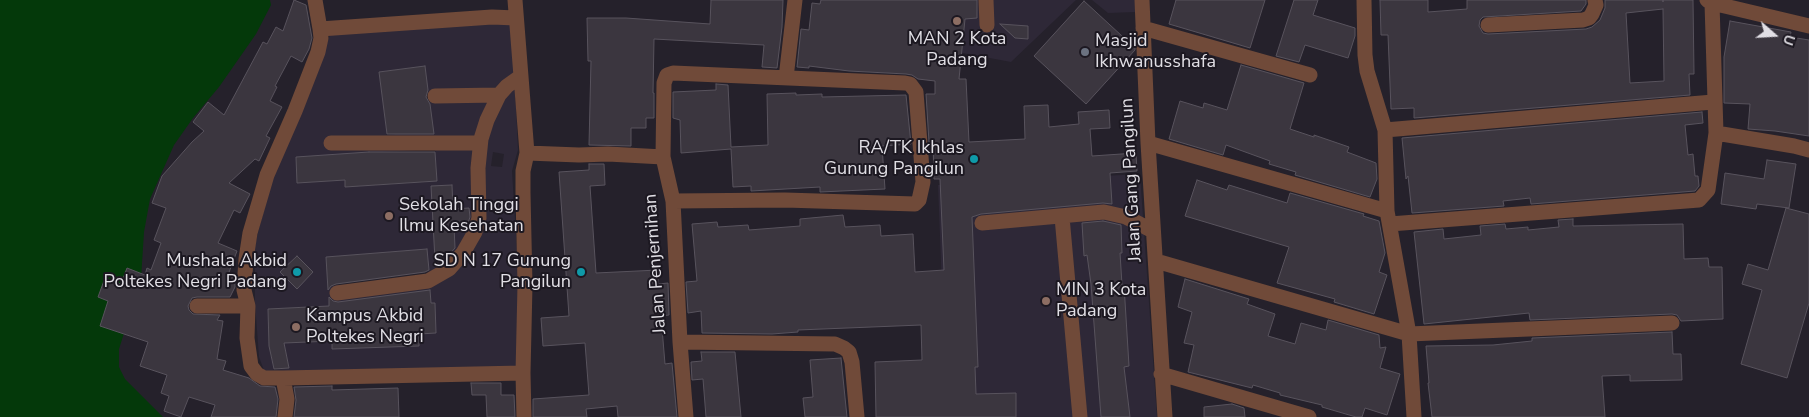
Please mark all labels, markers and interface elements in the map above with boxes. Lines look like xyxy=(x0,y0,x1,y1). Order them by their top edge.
north arrow xyxy=(1749,10,1799,60)
marker: MAN 2 Kota Padang xyxy=(951,15,963,27)
place label: MAN 2 Kota Padang xyxy=(908,29,1006,72)
place label: Masjid Ikhwanusshafa xyxy=(1095,31,1216,74)
text: U xyxy=(1778,32,1799,48)
marker: Masjid Ikhwanusshafa xyxy=(1079,46,1091,58)
street label: Jalan Gang Pangilun xyxy=(1117,97,1147,263)
place label: RA/TK Ikhlas Gunung Pangilun xyxy=(824,138,964,180)
marker: RA/TK Ikhlas Gunung Pangilun xyxy=(968,153,980,165)
street label: Jalan Penjernihan xyxy=(640,193,672,335)
place label: Sekolah Tinggi Ilmu Kesehatan xyxy=(399,195,524,238)
marker: Sekolah Tinggi Ilmu Kesehatan xyxy=(383,210,395,222)
place label: Mushala Akbid Poltekes Negri Padang xyxy=(103,251,287,294)
place label: SD N 17 Gunung Pangilun xyxy=(434,251,571,294)
marker: Mushala Akbid Poltekes Negri Padang xyxy=(291,266,303,278)
marker: SD N 17 Gunung Pangilun xyxy=(575,266,587,278)
place label: MIN 3 Kota Padang xyxy=(1056,280,1146,322)
marker: MIN 3 Kota Padang xyxy=(1040,295,1052,307)
place label: Kampus Akbid Poltekes Negri xyxy=(306,306,424,348)
marker: Kampus Akbid Poltekes Negri xyxy=(290,321,302,333)

